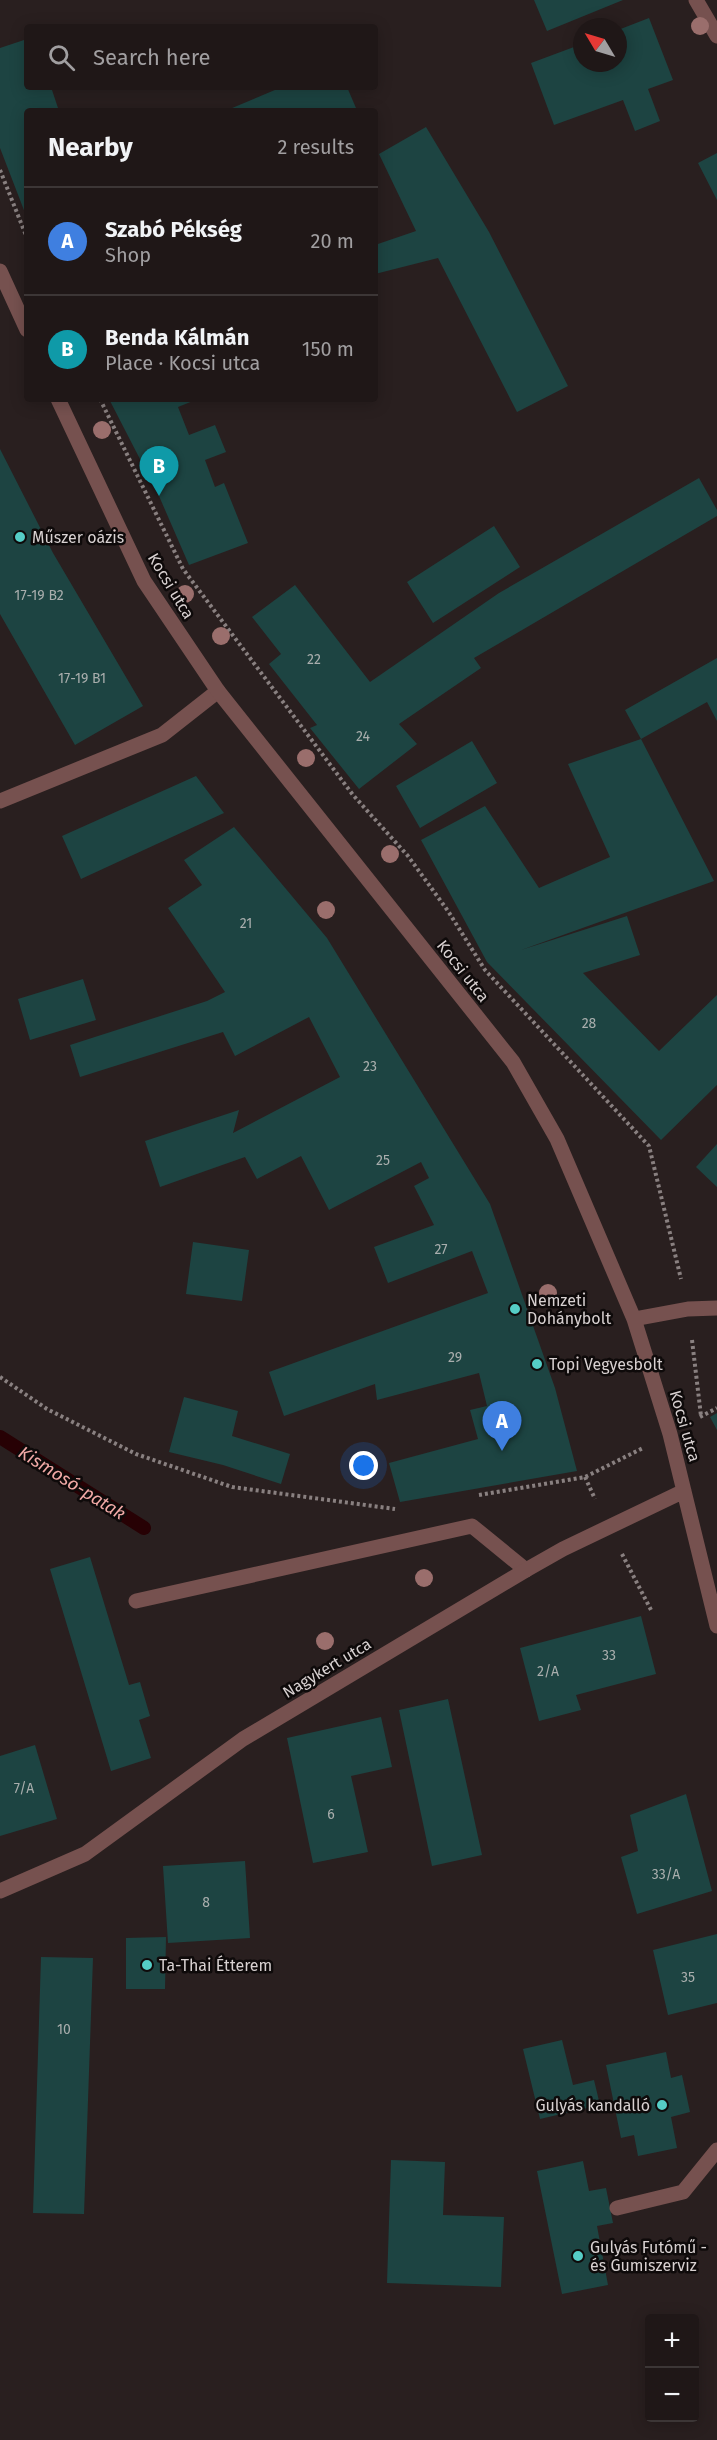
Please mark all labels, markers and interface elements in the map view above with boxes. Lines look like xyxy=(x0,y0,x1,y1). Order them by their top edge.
north arrow xyxy=(573,18,627,72)
search box xyxy=(24,24,378,90)
icon: search xyxy=(45,41,78,74)
text: Search here xyxy=(93,44,211,71)
text: Nearby xyxy=(48,132,133,163)
text: 2 results xyxy=(277,135,354,159)
text: Szabó Pékség xyxy=(105,216,242,243)
text: A xyxy=(62,229,73,253)
text: 20 m xyxy=(311,229,354,253)
text: Shop xyxy=(105,243,151,267)
text: Benda Kálmán xyxy=(105,324,249,351)
text: B xyxy=(61,337,74,361)
text: 150 m xyxy=(302,337,354,361)
text: Place · Kocsi utca xyxy=(105,351,260,375)
pin: B xyxy=(140,446,178,496)
place label: Műszer oázis xyxy=(32,528,124,547)
marker: Műszer oázis xyxy=(13,530,27,544)
street label: Kocsi utca xyxy=(144,550,198,622)
house number: 17-19 B2 xyxy=(14,587,64,604)
house number: 22 xyxy=(307,651,321,668)
house number: 17-19 B1 xyxy=(58,670,106,687)
house number: 24 xyxy=(356,728,371,745)
house number: 21 xyxy=(240,915,252,932)
street label: Kocsi utca xyxy=(433,936,493,1006)
house number: 28 xyxy=(582,1015,597,1032)
house number: 23 xyxy=(363,1058,377,1075)
house number: 25 xyxy=(376,1152,390,1169)
house number: 27 xyxy=(434,1241,448,1258)
place label: Nemzeti Dohánybolt xyxy=(527,1291,611,1328)
marker: Nemzeti Dohánybolt xyxy=(508,1302,522,1316)
house number: 29 xyxy=(448,1349,462,1366)
place label: Topi Vegyesbolt xyxy=(549,1355,663,1374)
marker: Topi Vegyesbolt xyxy=(530,1357,544,1371)
street label: Kocsi utca xyxy=(666,1388,704,1464)
pin: A xyxy=(482,1402,522,1451)
water label: Kismosó-patak xyxy=(14,1441,130,1525)
your location xyxy=(349,1451,378,1480)
street label: Nagykert utca xyxy=(279,1634,375,1702)
house number: 33 xyxy=(602,1647,616,1664)
house number: 2/A xyxy=(537,1663,559,1680)
house number: 7/A xyxy=(14,1780,34,1797)
house number: 6 xyxy=(327,1806,335,1823)
house number: 33/A xyxy=(652,1866,680,1883)
house number: 8 xyxy=(202,1894,210,1911)
place label: Ta-Thai Étterem xyxy=(159,1955,272,1975)
marker: Ta-Thai Étterem xyxy=(140,1958,154,1972)
house number: 35 xyxy=(681,1969,695,1986)
house number: 10 xyxy=(57,2021,71,2038)
place label: Gulyás kandalló xyxy=(535,2096,650,2115)
marker: Gulyás kandalló xyxy=(655,2098,669,2112)
place label: Gulyás Futómű - és Gumiszerviz xyxy=(590,2238,707,2275)
marker: Gulyás Futómű - és Gumiszerviz xyxy=(571,2249,585,2263)
map controls xyxy=(645,2314,699,2422)
button: + xyxy=(645,2314,699,2368)
button: − xyxy=(645,2368,699,2422)

